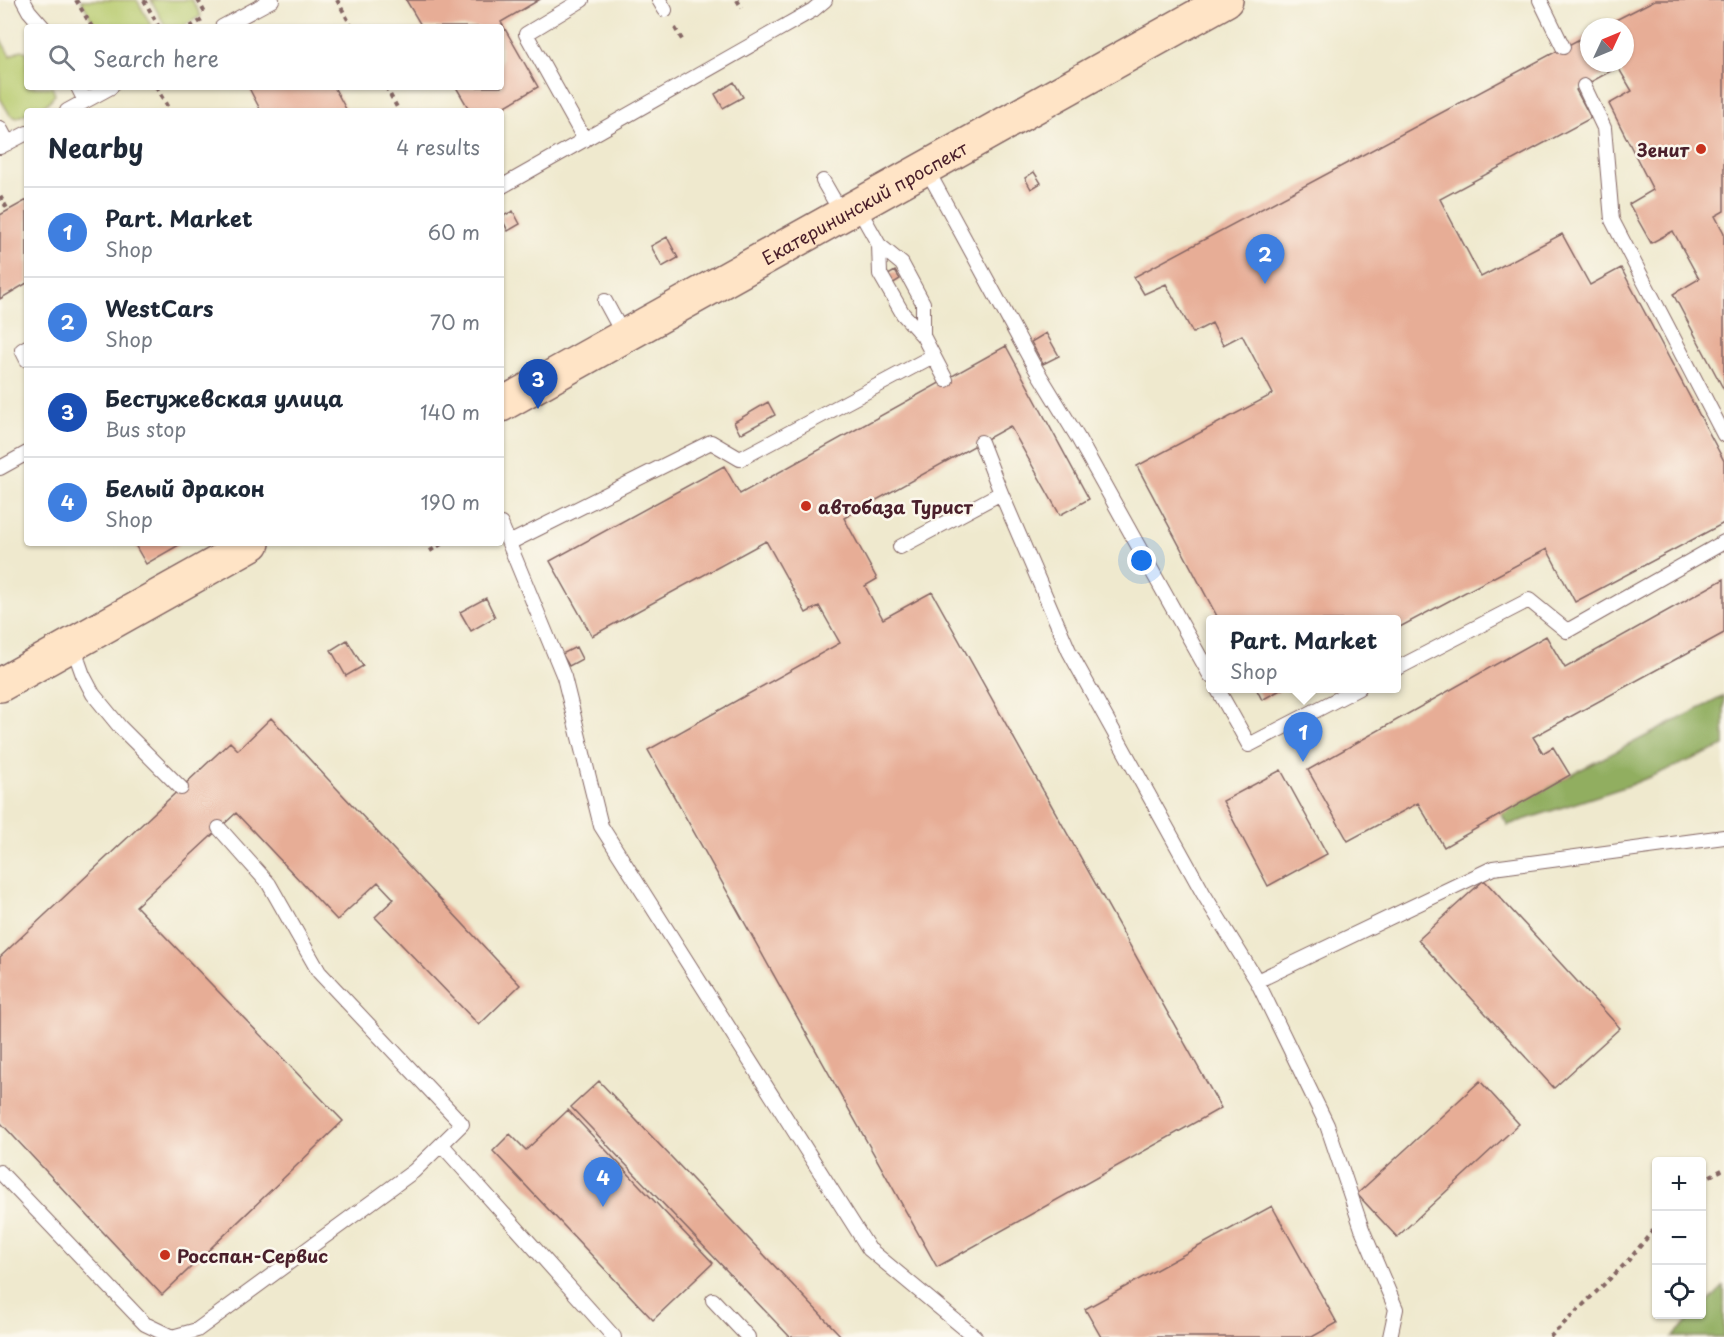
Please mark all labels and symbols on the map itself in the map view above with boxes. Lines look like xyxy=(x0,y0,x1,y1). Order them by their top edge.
north arrow xyxy=(1580,18,1634,72)
street label: Екатерининский проспект xyxy=(756,134,972,271)
place label: Зенит xyxy=(1636,136,1690,163)
marker: Зенит xyxy=(1694,142,1708,156)
pin: 2 xyxy=(1246,234,1284,284)
pin: 3 xyxy=(518,360,558,409)
place label: автобаза Турист xyxy=(818,493,974,520)
marker: автобаза Турист xyxy=(799,499,813,513)
your location xyxy=(1127,546,1156,575)
pin: 1 xyxy=(1284,712,1322,762)
pin: 4 xyxy=(584,1158,622,1207)
place label: Росспан-Сервис xyxy=(177,1242,328,1269)
marker: Росспан-Сервис xyxy=(158,1248,172,1262)

